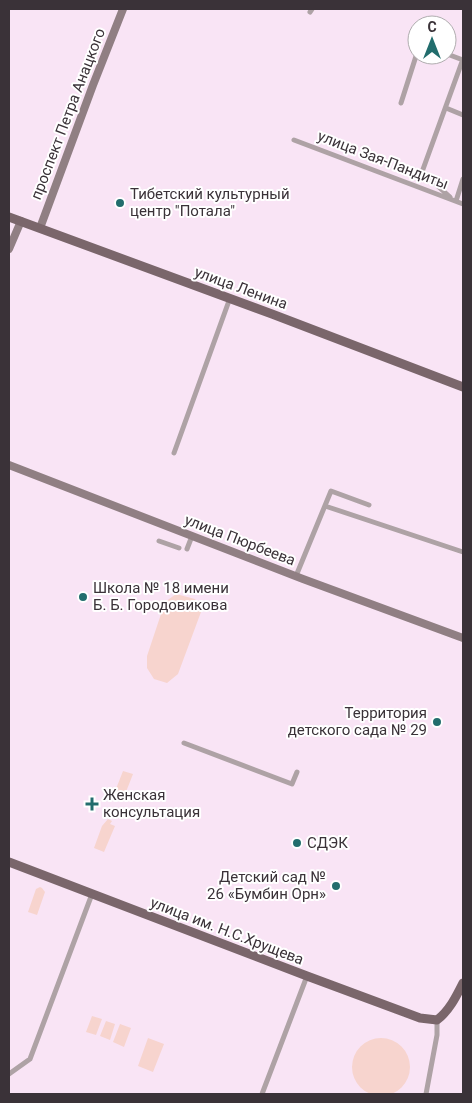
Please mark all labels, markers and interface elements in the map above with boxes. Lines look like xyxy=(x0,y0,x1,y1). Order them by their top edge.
north arrow xyxy=(407,15,457,65)
text: С xyxy=(427,19,437,35)
street label: проспект Петра Анацкого xyxy=(27,26,109,202)
street label: улица Зая-Пандиты xyxy=(315,127,451,193)
place label: Тибетский культурный центр "Потала" xyxy=(130,185,290,220)
marker: Тибетский культурный центр "Потала" xyxy=(114,197,126,209)
street label: улица Ленина xyxy=(192,263,290,313)
street label: улица Пюрбеева xyxy=(182,511,298,569)
place label: Школа № 18 имени Б. Б. Городовикова xyxy=(93,579,229,614)
marker: Школа № 18 имени Б. Б. Городовикова xyxy=(77,591,89,603)
place label: Территория детского сада № 29 xyxy=(288,704,427,739)
marker: Территория детского сада № 29 xyxy=(431,716,443,728)
place label: Женская консультация xyxy=(103,786,200,821)
marker: Женская консультация xyxy=(85,797,99,811)
place label: СДЭК xyxy=(307,834,348,852)
marker: СДЭК xyxy=(291,837,303,849)
place label: Детский сад № 26 «Бумбин Орн» xyxy=(207,868,326,903)
marker: Детский сад № 26 «Бумбин Орн» xyxy=(330,880,342,892)
street label: улица им. Н.С.Хрущева xyxy=(148,893,306,969)

